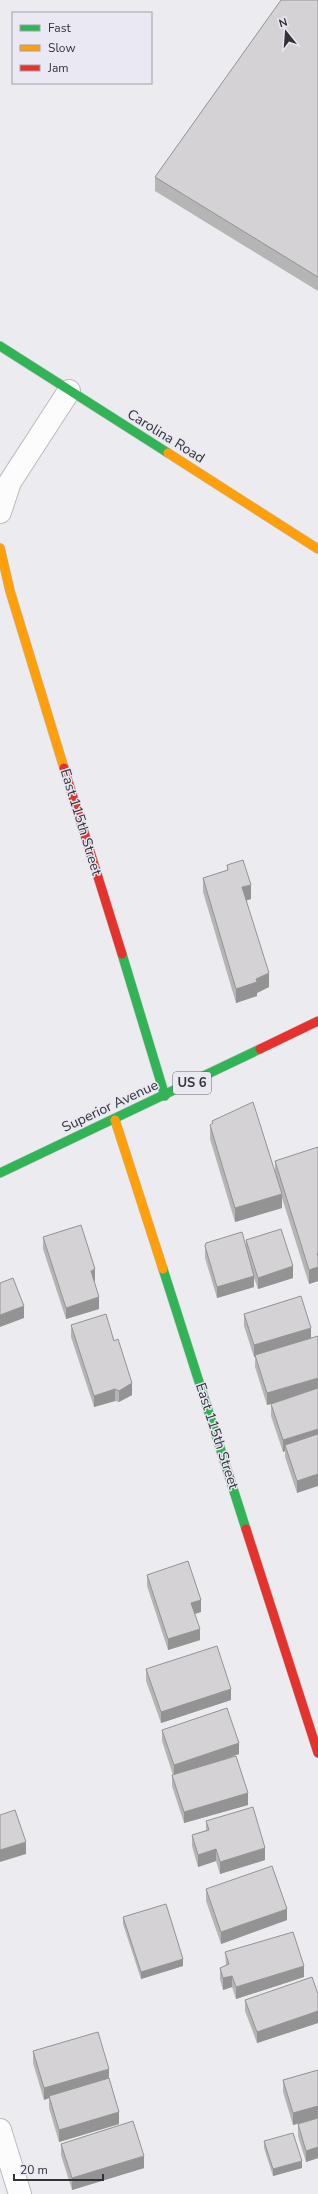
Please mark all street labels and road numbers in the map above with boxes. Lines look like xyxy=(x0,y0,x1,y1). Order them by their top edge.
street label: Carolina Road xyxy=(124,405,208,467)
street label: East 115th Street xyxy=(56,766,106,878)
road number: US 6 xyxy=(173,1072,211,1094)
street label: Superior Avenue xyxy=(59,1075,161,1137)
street label: East 115th Street xyxy=(191,1381,243,1492)

